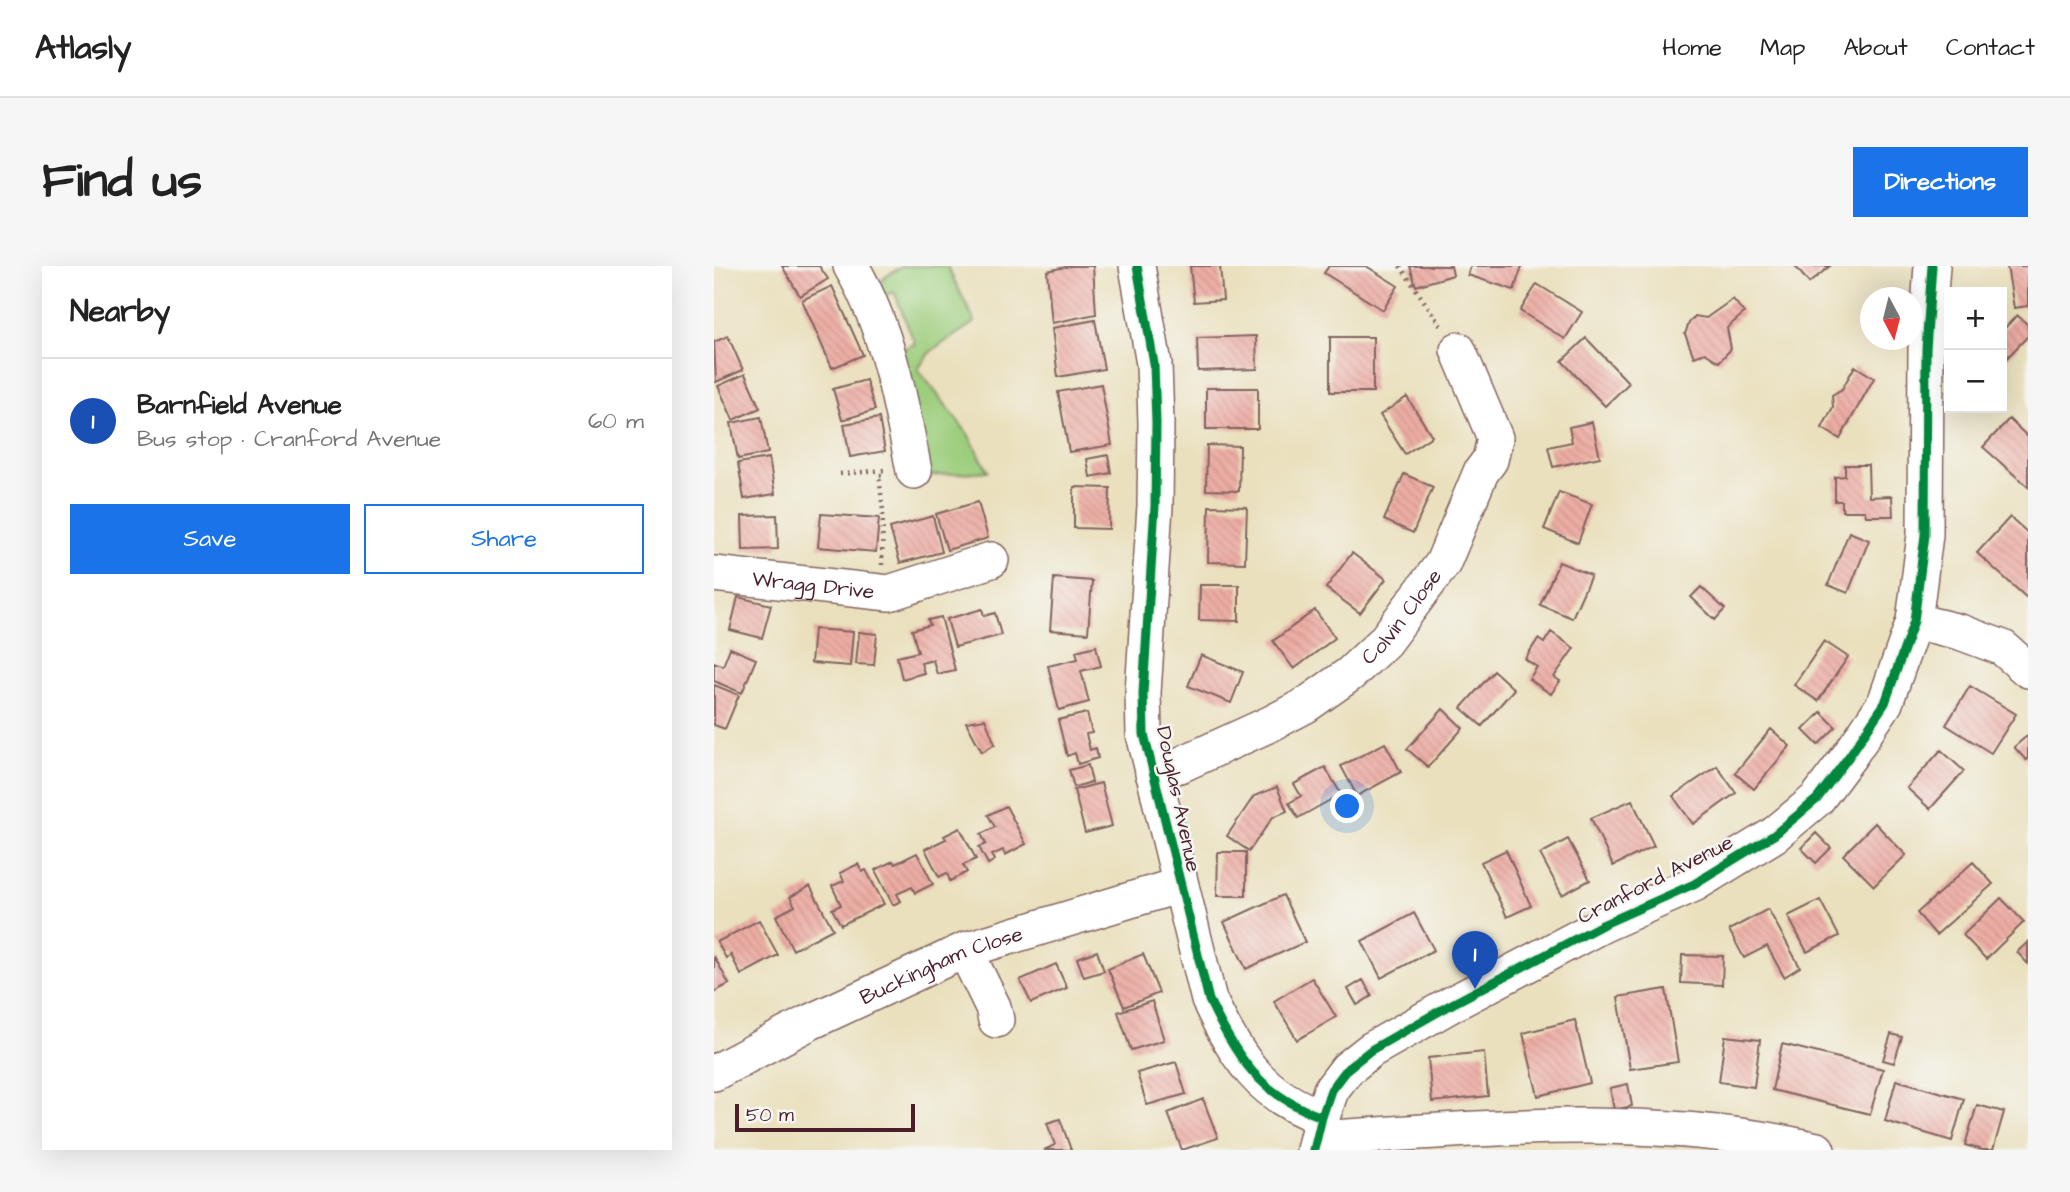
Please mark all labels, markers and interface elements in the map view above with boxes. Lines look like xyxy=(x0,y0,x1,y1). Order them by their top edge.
text: Atlasly xyxy=(35,25,131,71)
text: Home xyxy=(1662,31,1722,65)
text: Map xyxy=(1760,31,1805,65)
text: About xyxy=(1843,31,1908,65)
text: Contact xyxy=(1946,31,2035,65)
button: Directions xyxy=(1853,147,2028,217)
text: Find us xyxy=(42,148,202,216)
north arrow xyxy=(1860,287,1923,350)
map controls xyxy=(1944,287,2007,413)
button: + xyxy=(1944,287,2007,350)
text: Nearby xyxy=(70,291,170,333)
button: − xyxy=(1944,350,2007,413)
text: Barnfield Avenue xyxy=(137,387,342,423)
text: 1 xyxy=(92,405,94,437)
text: 60 m xyxy=(588,405,644,437)
text: Bus stop · Cranford Avenue xyxy=(137,423,441,455)
button: Save xyxy=(70,504,350,574)
button: Share xyxy=(364,504,644,574)
street label: Colvin Close xyxy=(1355,563,1449,671)
street label: Wragg Drive xyxy=(751,564,876,606)
street label: Douglas Avenue xyxy=(1147,724,1208,875)
your location xyxy=(1330,789,1364,823)
street label: Cranford Avenue xyxy=(1572,828,1738,931)
street label: Buckingham Close xyxy=(855,919,1026,1012)
pin: 1 xyxy=(1452,931,1498,989)
scale bar xyxy=(735,1101,915,1133)
text: 50 m xyxy=(746,1102,794,1129)

